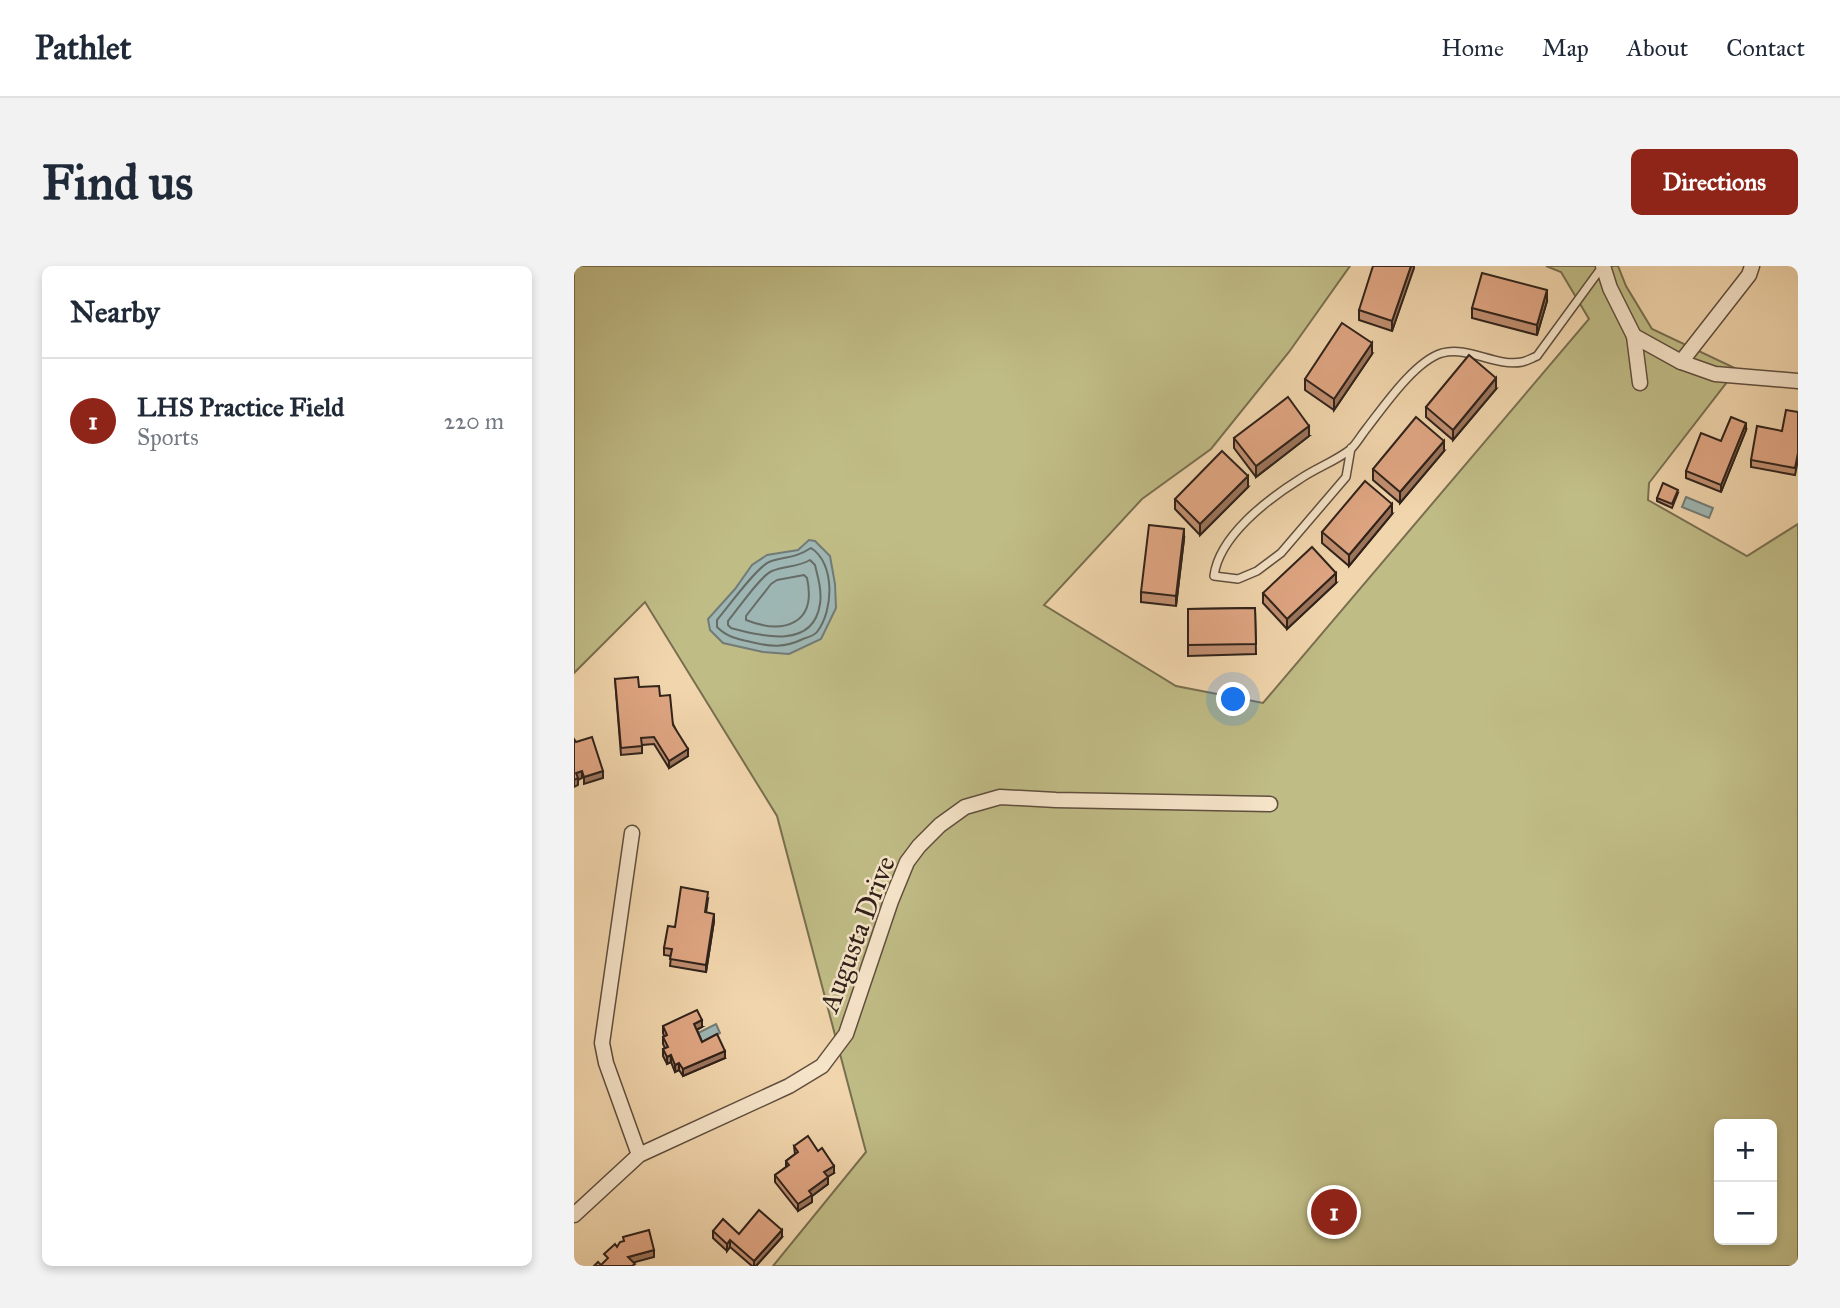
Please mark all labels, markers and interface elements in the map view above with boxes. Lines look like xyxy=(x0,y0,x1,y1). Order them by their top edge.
text: Pathlet xyxy=(35,28,132,68)
text: Home xyxy=(1441,33,1504,63)
text: Map xyxy=(1542,33,1589,63)
text: About xyxy=(1627,33,1688,63)
text: Contact xyxy=(1726,33,1805,63)
button: Directions xyxy=(1631,149,1798,215)
text: Find us xyxy=(42,153,193,212)
text: Nearby xyxy=(70,294,160,330)
text: LHS Practice Field xyxy=(137,391,344,423)
text: 1 xyxy=(88,407,98,435)
text: 220 m xyxy=(444,407,504,435)
text: Sports xyxy=(137,423,199,451)
your location xyxy=(1216,682,1250,716)
street label: Augusta Drive xyxy=(811,851,903,1018)
map controls xyxy=(1714,1119,1777,1245)
button: + xyxy=(1714,1119,1777,1182)
button: − xyxy=(1714,1182,1777,1245)
pin: 1 xyxy=(1311,1186,1357,1238)

